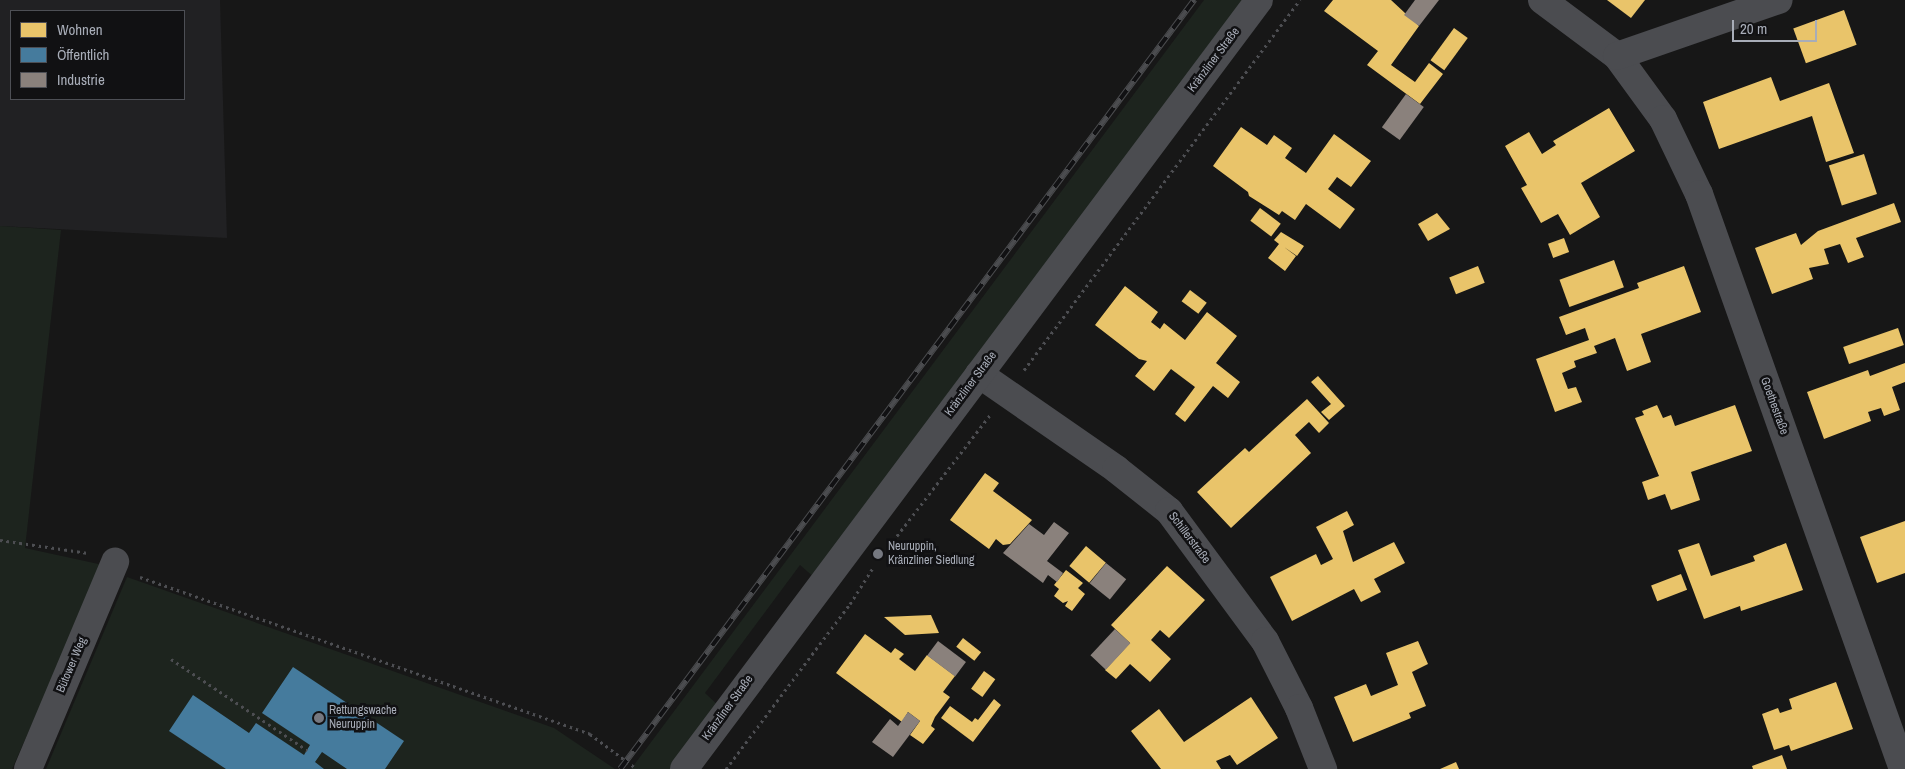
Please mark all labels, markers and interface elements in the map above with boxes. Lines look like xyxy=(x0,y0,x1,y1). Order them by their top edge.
legend xyxy=(10,10,185,100)
scale bar xyxy=(1735,10,1820,42)
text: 20 m xyxy=(1740,18,1767,39)
text: Wohnen xyxy=(57,19,103,40)
street label: Kränzliner Straße xyxy=(1185,25,1243,95)
text: Öffentlich xyxy=(57,44,109,65)
text: Industrie xyxy=(57,69,105,90)
street label: Kränzliner Straße xyxy=(942,349,1000,419)
street label: Goethestraße xyxy=(1757,375,1791,437)
street label: Schillerstraße xyxy=(1165,509,1213,567)
place label: Neuruppin, Kränzliner Siedlung xyxy=(888,540,974,568)
marker: Neuruppin, Kränzliner Siedlung xyxy=(872,548,884,560)
street label: Bütower Weg xyxy=(54,635,90,695)
street label: Kränzliner Straße xyxy=(700,673,756,743)
place label: Rettungswache Neuruppin xyxy=(329,704,397,732)
marker: Rettungswache Neuruppin xyxy=(313,712,325,724)

